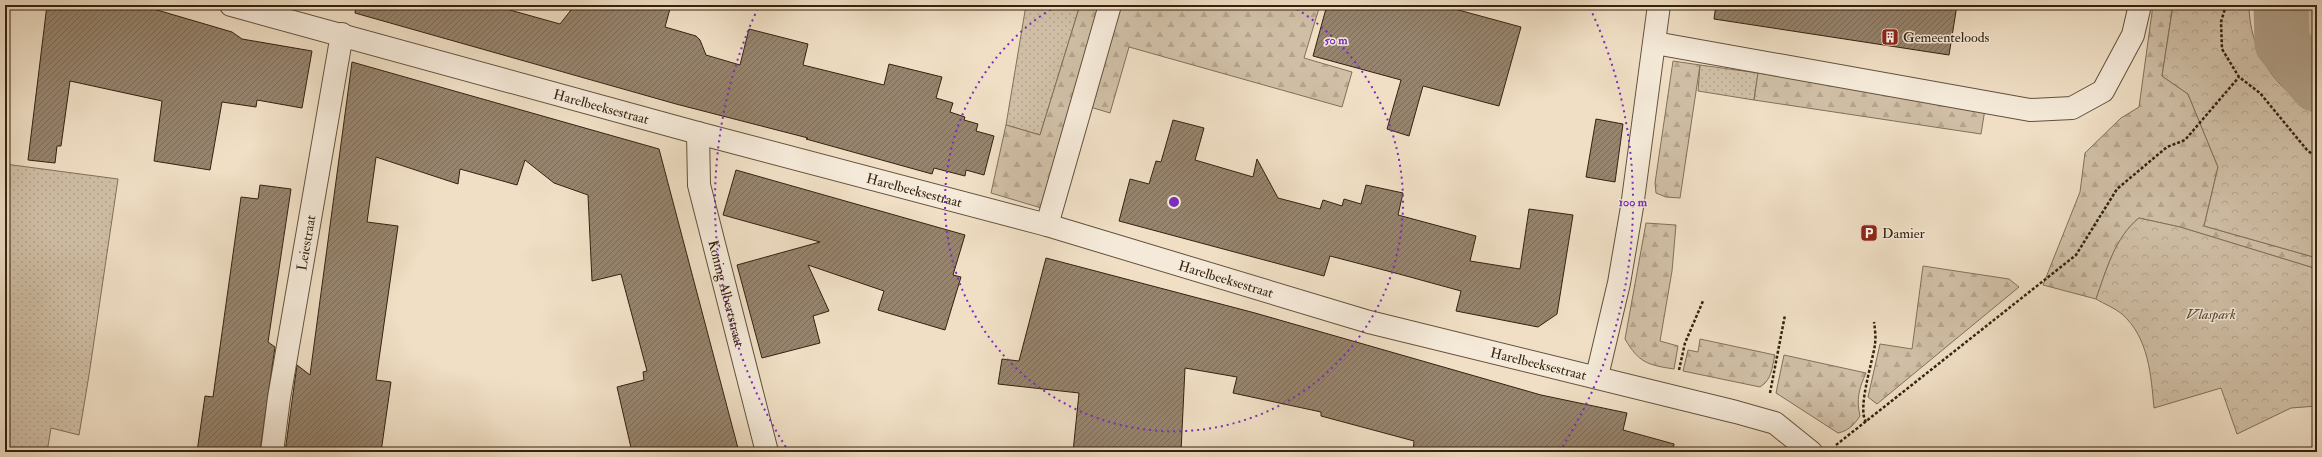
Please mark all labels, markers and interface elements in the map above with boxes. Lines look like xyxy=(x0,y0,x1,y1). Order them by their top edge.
building icon: Gemeenteloods xyxy=(1880,27,1900,47)
place label: Gemeenteloods xyxy=(1903,29,1990,46)
text: 50 m xyxy=(1324,33,1348,48)
street label: Harelbeeksestraat xyxy=(552,86,651,128)
street label: Harelbeeksestraat xyxy=(865,170,964,211)
centre of rings xyxy=(1167,195,1181,209)
text: 100 m xyxy=(1619,195,1648,210)
street label: Leiestraat xyxy=(293,213,320,272)
parking icon: Damier xyxy=(1859,223,1879,243)
place label: Damier xyxy=(1882,225,1926,242)
street label: Koning Albertstraat xyxy=(704,238,748,349)
street label: Harelbeeksestraat xyxy=(1176,257,1276,302)
park label: Vlaspark xyxy=(2186,306,2236,323)
street label: Harelbeeksestraat xyxy=(1489,344,1589,384)

